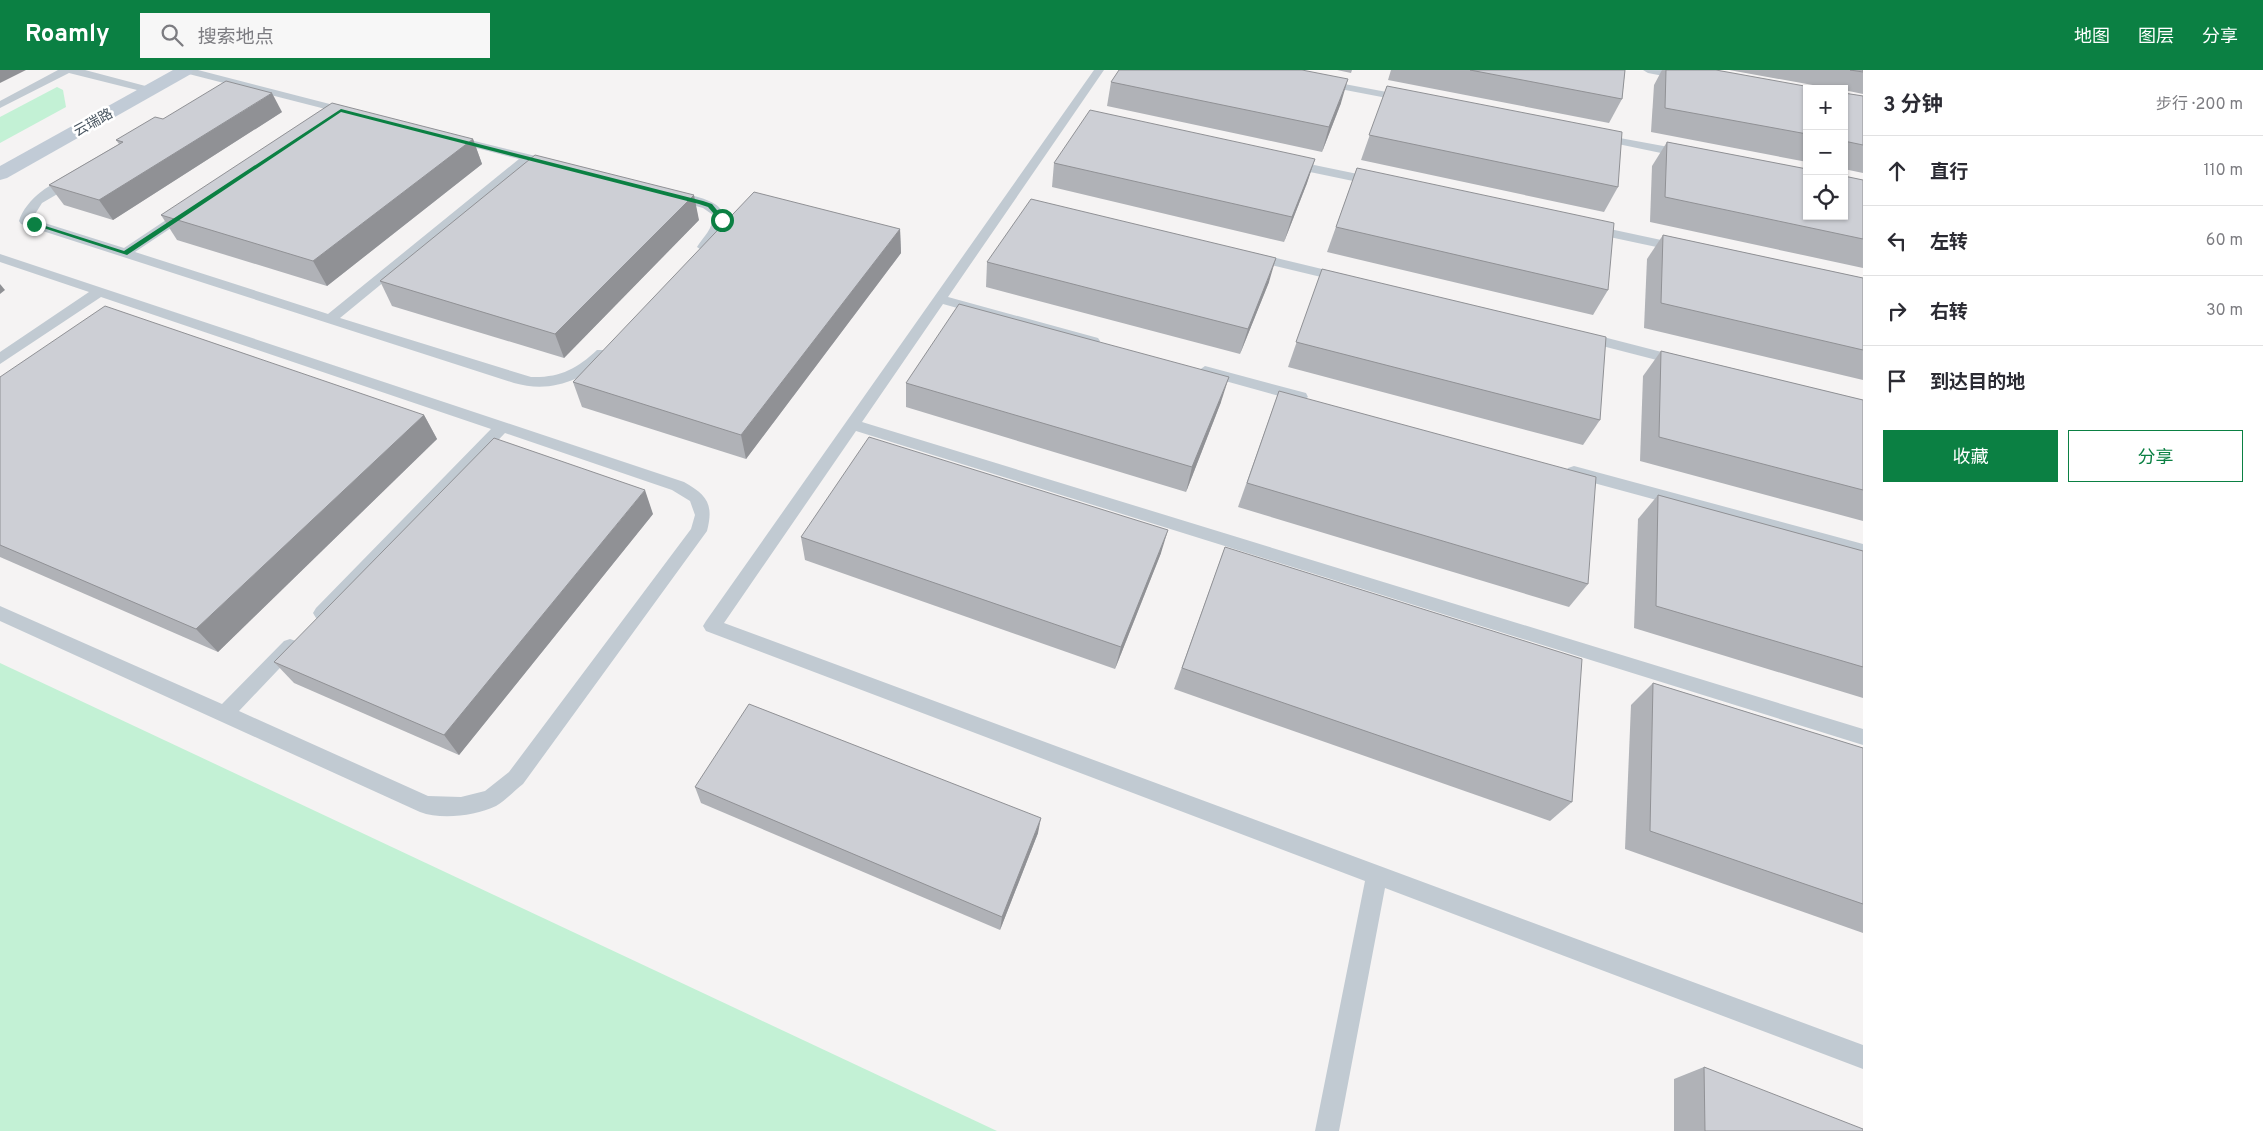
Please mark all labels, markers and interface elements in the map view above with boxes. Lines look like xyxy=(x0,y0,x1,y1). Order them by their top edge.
search box xyxy=(140,13,490,58)
text: Roamly xyxy=(25,20,110,50)
icon: search xyxy=(158,21,186,49)
text: 搜索地点 xyxy=(198,26,274,50)
text: 地图 xyxy=(2074,26,2110,49)
text: 图层 xyxy=(2138,26,2174,49)
text: 分享 xyxy=(2202,26,2238,49)
map controls xyxy=(1803,85,1848,220)
button: + xyxy=(1803,85,1848,130)
text: 3 分钟 xyxy=(1883,92,1943,119)
text: 步行 · 200 m xyxy=(2156,95,2243,115)
street label: 云瑞路 xyxy=(71,106,116,141)
button: − xyxy=(1803,130,1848,175)
icon: ahead xyxy=(1883,157,1911,185)
text: 直行 xyxy=(1930,161,1968,185)
text: 110 m xyxy=(2203,161,2243,181)
button: locate xyxy=(1803,175,1848,220)
route start xyxy=(711,209,734,232)
route end xyxy=(23,213,46,236)
icon: left xyxy=(1883,227,1911,255)
text: 左转 xyxy=(1930,231,1968,255)
text: 60 m xyxy=(2206,231,2243,251)
icon: right xyxy=(1883,297,1911,325)
text: 右转 xyxy=(1930,301,1968,325)
text: 30 m xyxy=(2206,301,2243,321)
icon: arrive xyxy=(1883,367,1911,395)
text: 到达目的地 xyxy=(1930,371,2025,395)
button: 收藏 xyxy=(1883,430,2058,482)
button: 分享 xyxy=(2068,430,2243,482)

